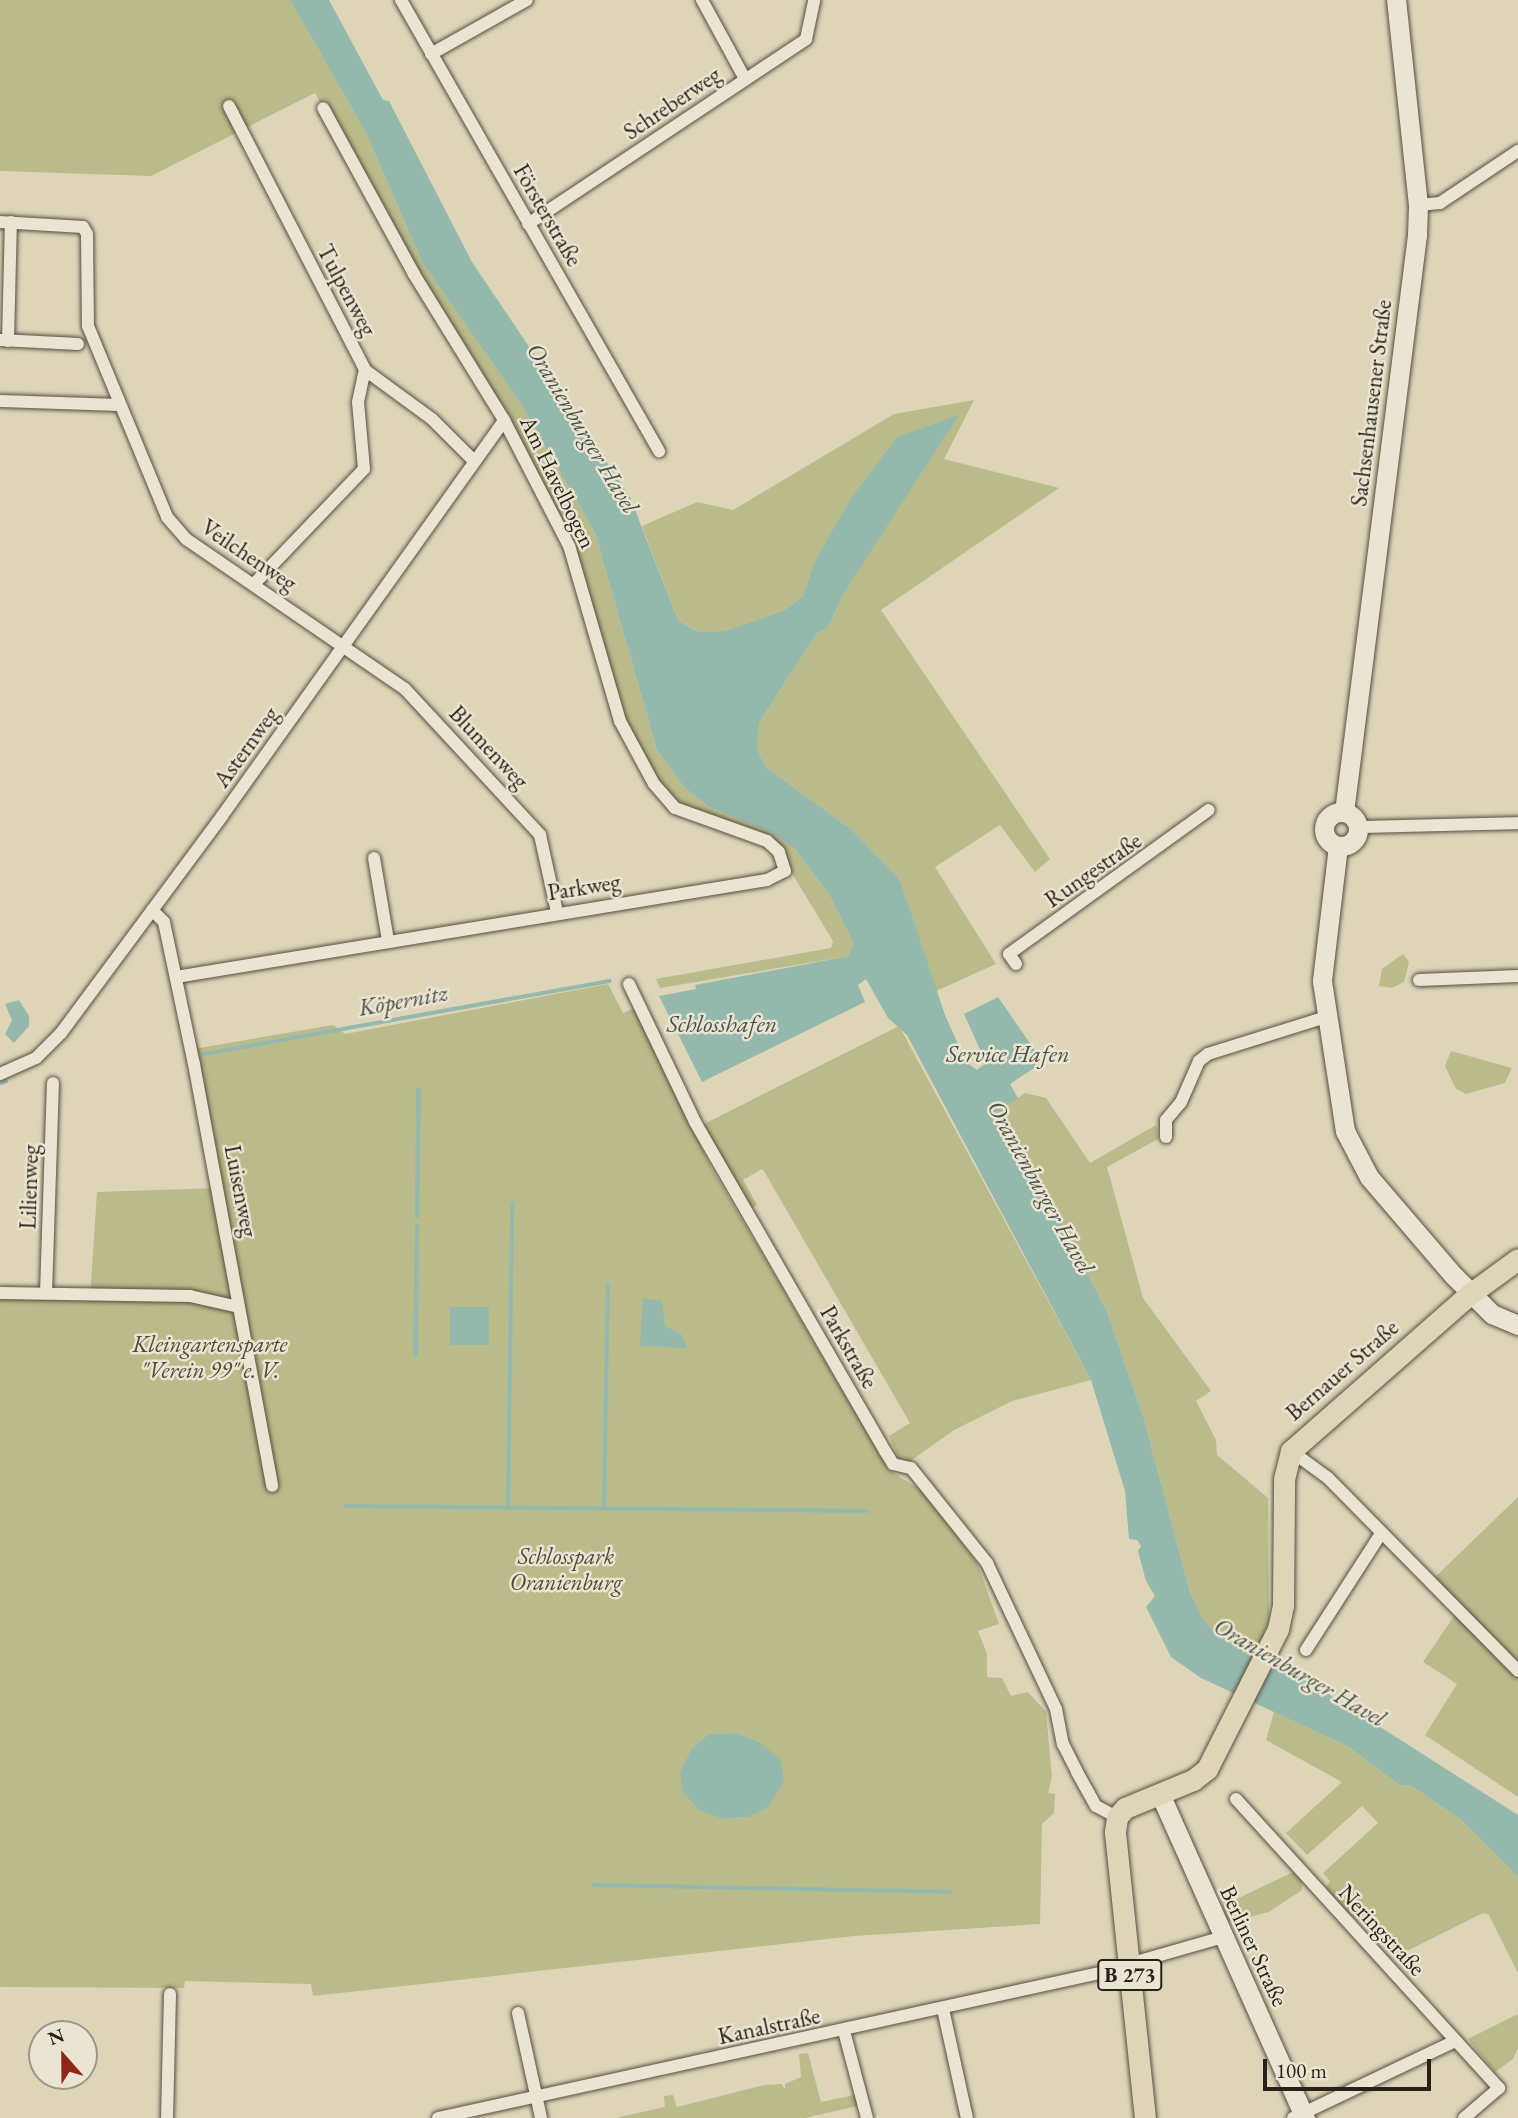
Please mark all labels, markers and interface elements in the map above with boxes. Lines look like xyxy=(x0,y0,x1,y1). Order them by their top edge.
street label: Schreberweg xyxy=(618,60,726,146)
street label: Försterstraße xyxy=(508,159,588,271)
street label: Tulpenweg xyxy=(311,240,383,340)
street label: Sachsenhausener Straße xyxy=(1345,298,1397,508)
water label: Oranienburger Havel xyxy=(521,338,645,518)
street label: Am Havelbogen xyxy=(514,411,602,553)
street label: Veilchenweg xyxy=(196,513,302,597)
street label: Blumenweg xyxy=(444,700,534,794)
street label: Asternweg xyxy=(208,701,284,793)
street label: Rungestraße xyxy=(1039,827,1147,913)
street label: Parkweg xyxy=(546,868,622,906)
water label: Köpernitz xyxy=(356,978,450,1022)
water label: Schlosshafen xyxy=(667,1010,777,1038)
water label: Service Hafen xyxy=(946,1040,1070,1068)
water label: Oranienburger Havel xyxy=(981,1095,1101,1279)
street label: Luisenweg xyxy=(219,1143,263,1239)
street label: Lilienweg xyxy=(14,1144,44,1230)
street label: Parkstraße xyxy=(814,1301,884,1393)
street label: Bernauer Straße xyxy=(1280,1314,1404,1426)
park label: Kleingartensparte "Verein 99" e. V. xyxy=(133,1330,287,1384)
park label: Schlosspark Oranienburg xyxy=(510,1542,622,1596)
water label: Oranienburger Havel xyxy=(1209,1611,1391,1733)
street label: Neringstraße xyxy=(1333,1879,1431,1981)
street label: Berliner Straße xyxy=(1214,1881,1294,2011)
road number: B 273 xyxy=(1097,1958,1163,1993)
street label: Kanalstraße xyxy=(715,2002,823,2050)
north arrow xyxy=(28,2020,98,2090)
text: N xyxy=(44,2022,68,2051)
scale bar xyxy=(1266,2044,1434,2088)
text: 100 m xyxy=(1276,2057,1327,2084)

